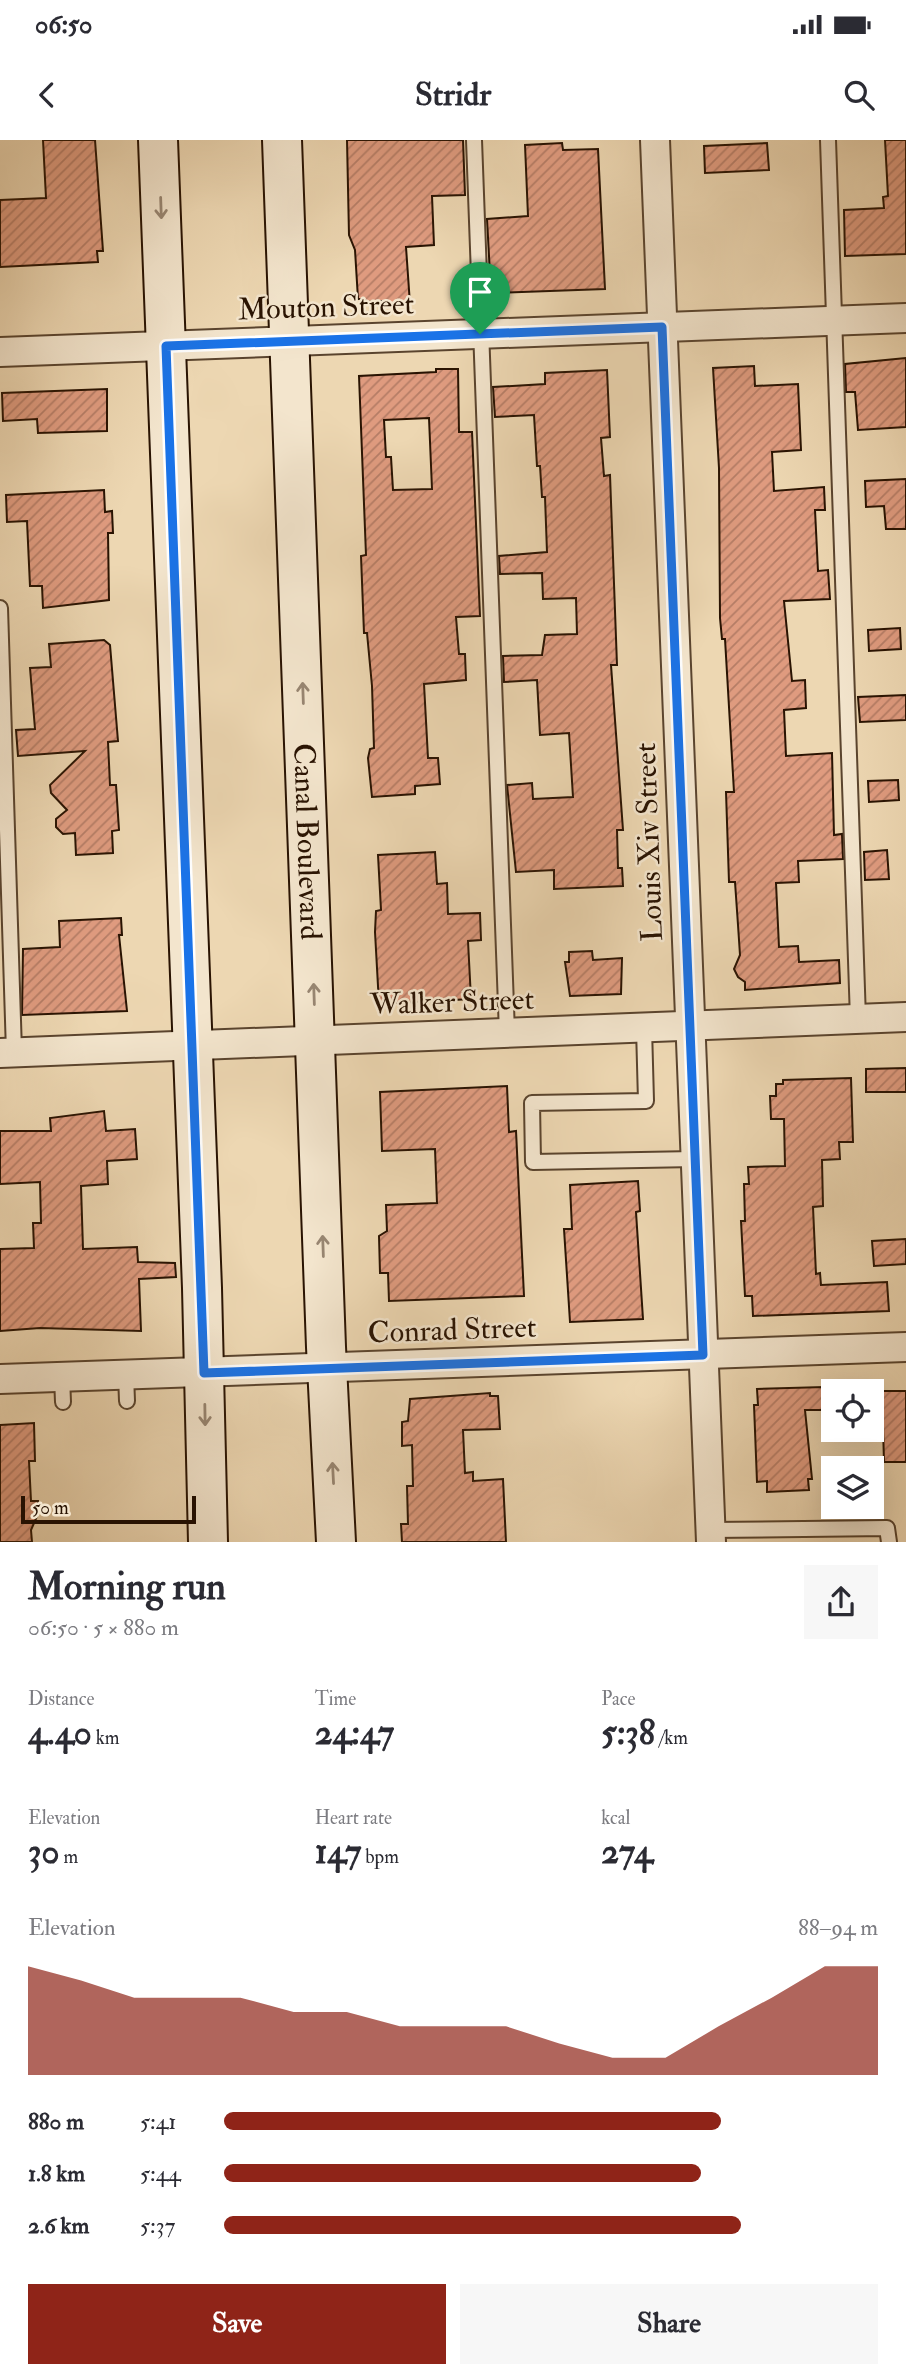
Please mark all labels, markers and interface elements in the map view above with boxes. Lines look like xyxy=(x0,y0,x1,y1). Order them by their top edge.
text: 06:50 xyxy=(35,9,92,41)
text: Stridr xyxy=(415,75,491,115)
icon: back xyxy=(28,76,66,114)
icon: search xyxy=(840,76,878,114)
one-way arrow xyxy=(154,196,167,219)
pin xyxy=(450,262,510,334)
icon: arrive xyxy=(461,273,499,311)
street label: Mouton Street xyxy=(237,285,415,329)
one-way arrow xyxy=(296,682,309,705)
street label: Louis Xiv Street xyxy=(627,742,671,942)
street label: Canal Boulevard xyxy=(286,743,330,941)
street label: Walker Street xyxy=(368,981,535,1023)
one-way arrow xyxy=(308,983,321,1006)
one-way arrow xyxy=(316,1235,330,1258)
street label: Conrad Street xyxy=(367,1309,537,1351)
map controls xyxy=(821,1379,884,1519)
button: locate xyxy=(821,1379,884,1442)
one-way arrow xyxy=(198,1403,212,1426)
button: layers xyxy=(821,1456,884,1519)
one-way arrow xyxy=(326,1462,339,1485)
scale bar xyxy=(21,1492,196,1524)
text: 50 m xyxy=(32,1496,69,1520)
text: Morning run xyxy=(28,1563,226,1611)
button: share xyxy=(804,1565,878,1639)
text: 06:50 · 5 × 880 m xyxy=(28,1613,179,1642)
text: Distance xyxy=(28,1687,94,1711)
text: Time xyxy=(315,1687,356,1711)
text: Pace xyxy=(601,1687,635,1711)
text: 4.40 xyxy=(28,1711,92,1755)
text: 24:47 xyxy=(315,1711,394,1755)
text: 5:38 xyxy=(601,1711,655,1755)
text: km xyxy=(92,1726,120,1750)
text: /km xyxy=(655,1726,688,1750)
text: Elevation xyxy=(28,1806,100,1830)
text: Heart rate xyxy=(315,1806,392,1830)
text: kcal xyxy=(601,1806,630,1830)
text: 30 xyxy=(28,1830,59,1874)
text: 147 xyxy=(315,1830,361,1874)
text: 274 xyxy=(601,1830,653,1874)
text: m xyxy=(59,1845,78,1869)
text: bpm xyxy=(361,1845,399,1869)
text: Elevation xyxy=(28,1913,116,1942)
text: 88–94 m xyxy=(798,1913,878,1942)
text: 880 m xyxy=(28,2107,84,2136)
text: 5:41 xyxy=(140,2107,176,2136)
text: 1.8 km xyxy=(28,2159,85,2188)
text: 5:44 xyxy=(140,2159,181,2188)
text: 2.6 km xyxy=(28,2211,89,2240)
text: 5:37 xyxy=(140,2211,175,2240)
button: Save xyxy=(28,2284,446,2364)
button: Share xyxy=(460,2284,878,2364)

